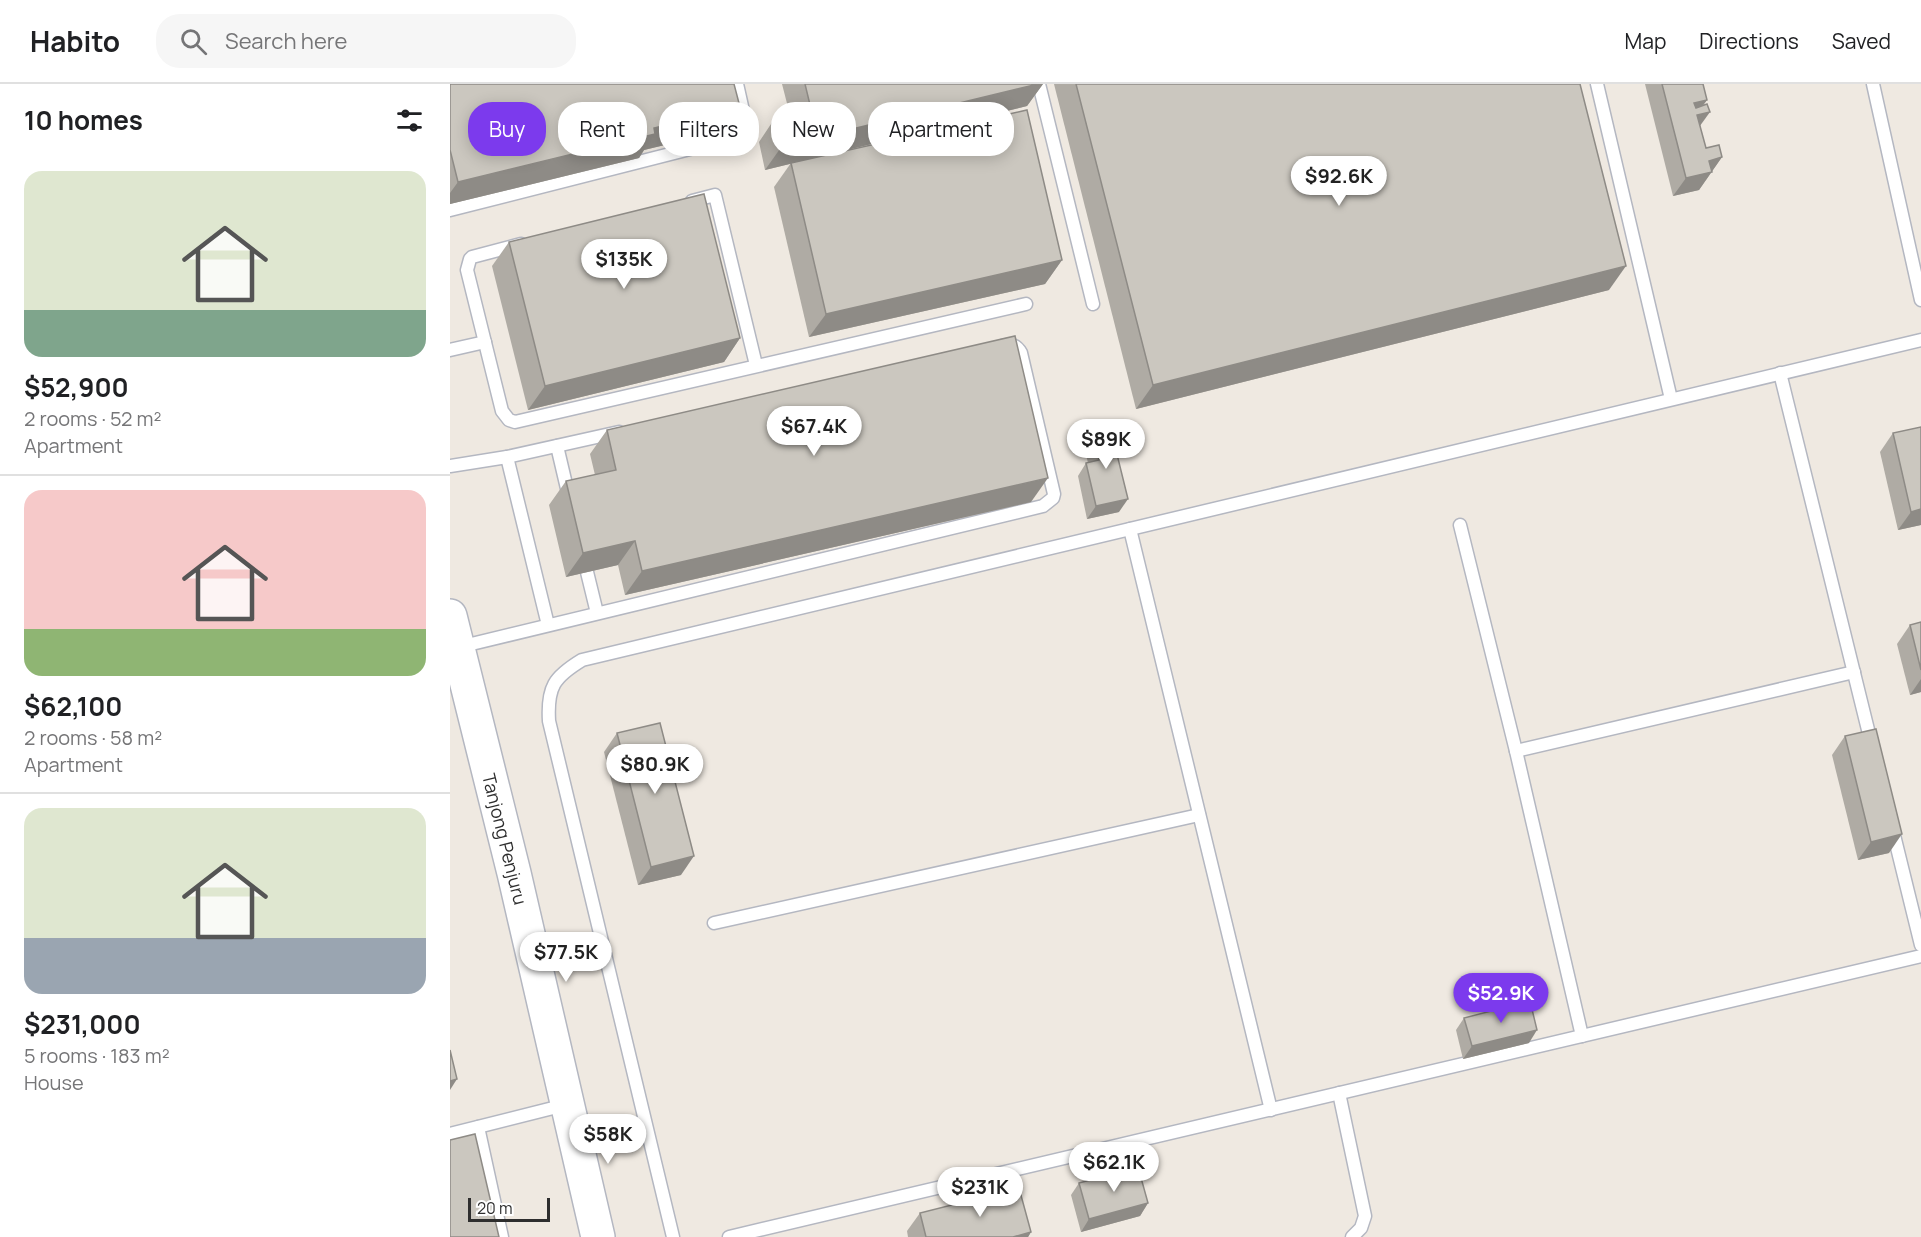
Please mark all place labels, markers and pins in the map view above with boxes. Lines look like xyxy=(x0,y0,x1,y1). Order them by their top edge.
pin: $92.6K xyxy=(1290,156,1388,207)
pin: $135K xyxy=(582,239,666,290)
pin: $67.4K xyxy=(765,406,863,457)
pin: $89K xyxy=(1070,419,1142,470)
pin: $80.9K xyxy=(606,744,704,795)
pin: $77.5K xyxy=(517,932,615,983)
pin: $52.9K xyxy=(1452,973,1550,1024)
pin: $58K xyxy=(572,1114,644,1165)
pin: $62.1K xyxy=(1065,1142,1163,1193)
pin: $231K xyxy=(938,1167,1022,1218)

